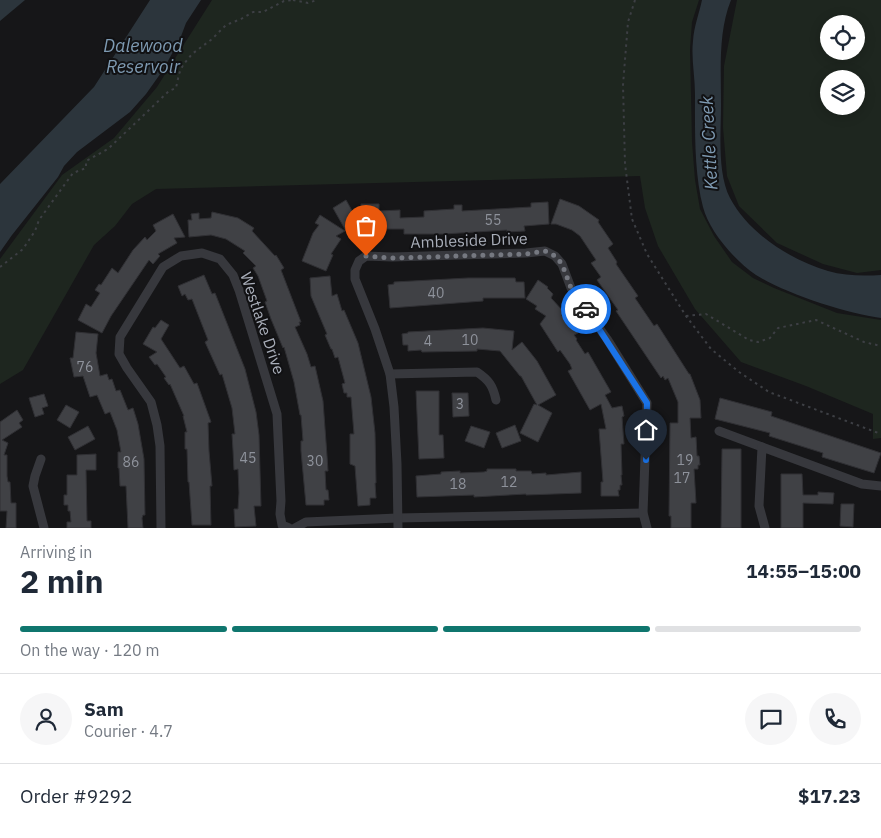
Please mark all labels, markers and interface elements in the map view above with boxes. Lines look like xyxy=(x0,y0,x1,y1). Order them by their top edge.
map controls xyxy=(820,15,865,115)
button: locate xyxy=(820,15,865,60)
water label: Dalewood Reservoir xyxy=(103,34,183,78)
button: layers xyxy=(820,70,865,115)
water label: Kettle Creek xyxy=(695,95,722,191)
pin xyxy=(345,205,387,256)
house number: 55 xyxy=(485,211,501,229)
icon: bag xyxy=(352,212,380,240)
street label: Ambleside Drive xyxy=(410,228,528,252)
street label: Westlake Drive xyxy=(236,269,290,377)
house number: 40 xyxy=(428,284,444,302)
courier xyxy=(561,284,611,334)
icon: car xyxy=(572,295,600,323)
house number: 10 xyxy=(462,331,478,349)
house number: 4 xyxy=(424,332,432,350)
house number: 76 xyxy=(77,358,93,376)
house number: 3 xyxy=(456,395,464,413)
pin xyxy=(625,409,667,460)
icon: home xyxy=(632,416,660,444)
house number: 45 xyxy=(240,449,256,467)
house number: 19 xyxy=(677,451,693,469)
house number: 30 xyxy=(307,452,323,470)
house number: 86 xyxy=(123,453,139,471)
house number: 17 xyxy=(674,469,690,487)
house number: 12 xyxy=(501,473,517,491)
house number: 18 xyxy=(450,475,466,493)
text: Arriving in xyxy=(20,542,92,562)
text: 14:55–15:00 xyxy=(746,559,861,583)
text: 2 min xyxy=(20,560,104,602)
text: On the way · 120 m xyxy=(20,640,159,660)
button: person xyxy=(20,693,72,745)
button: chat xyxy=(745,693,797,745)
button: phone xyxy=(809,693,861,745)
text: Sam xyxy=(84,697,124,721)
text: Courier · 4.7 xyxy=(84,721,173,741)
text: Order #9292 xyxy=(20,784,132,808)
text: $17.23 xyxy=(798,784,861,808)

